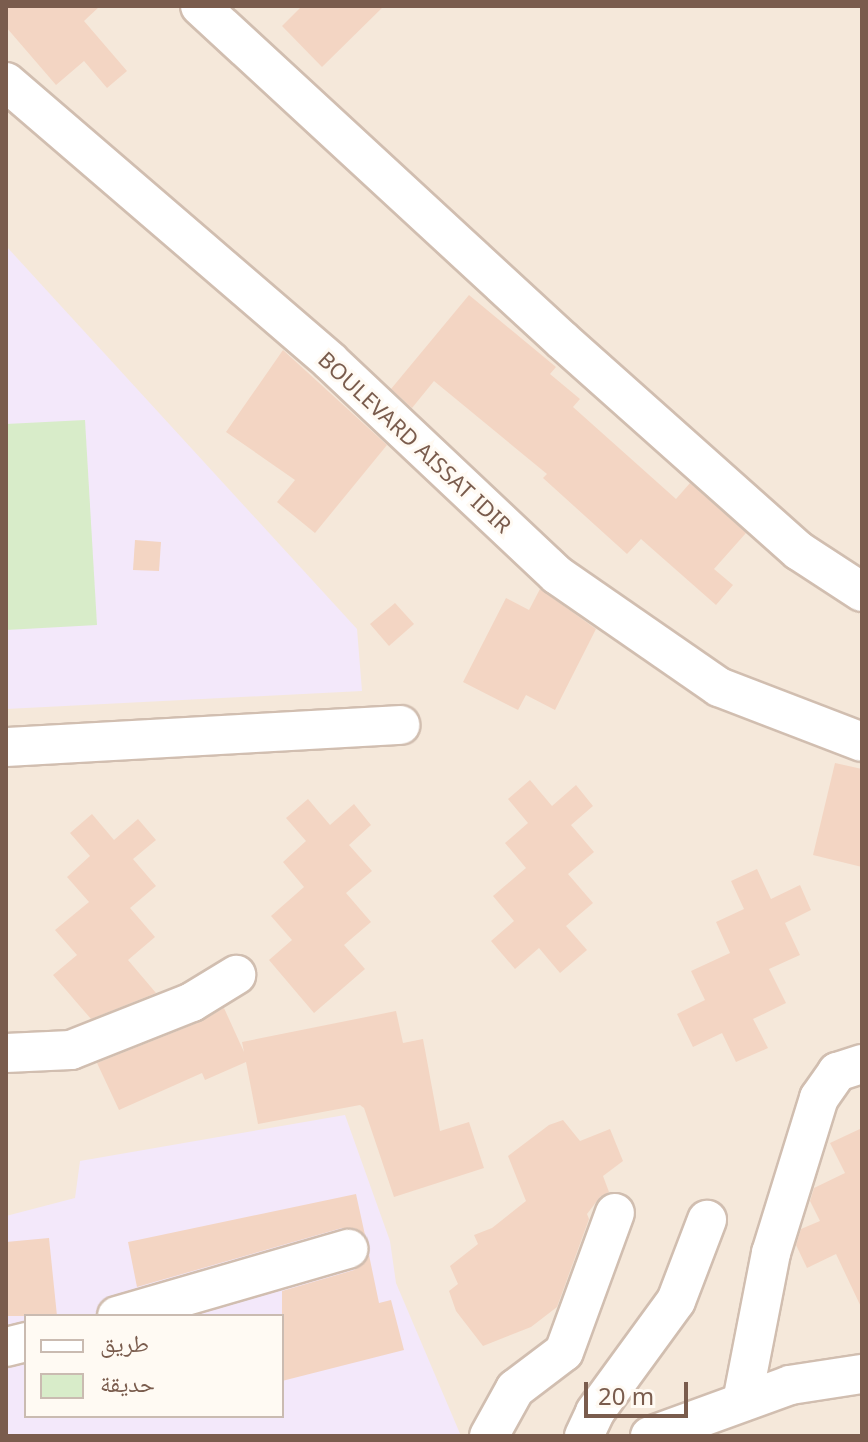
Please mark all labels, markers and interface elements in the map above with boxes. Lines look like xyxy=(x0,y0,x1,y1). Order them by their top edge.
street label: BOULEVARD AISSAT IDIR xyxy=(313,346,517,538)
legend xyxy=(24,1314,284,1418)
text: طريق xyxy=(100,1326,149,1359)
text: حديقة xyxy=(100,1366,155,1399)
scale bar xyxy=(588,1366,692,1416)
text: 20 m xyxy=(598,1379,654,1412)

